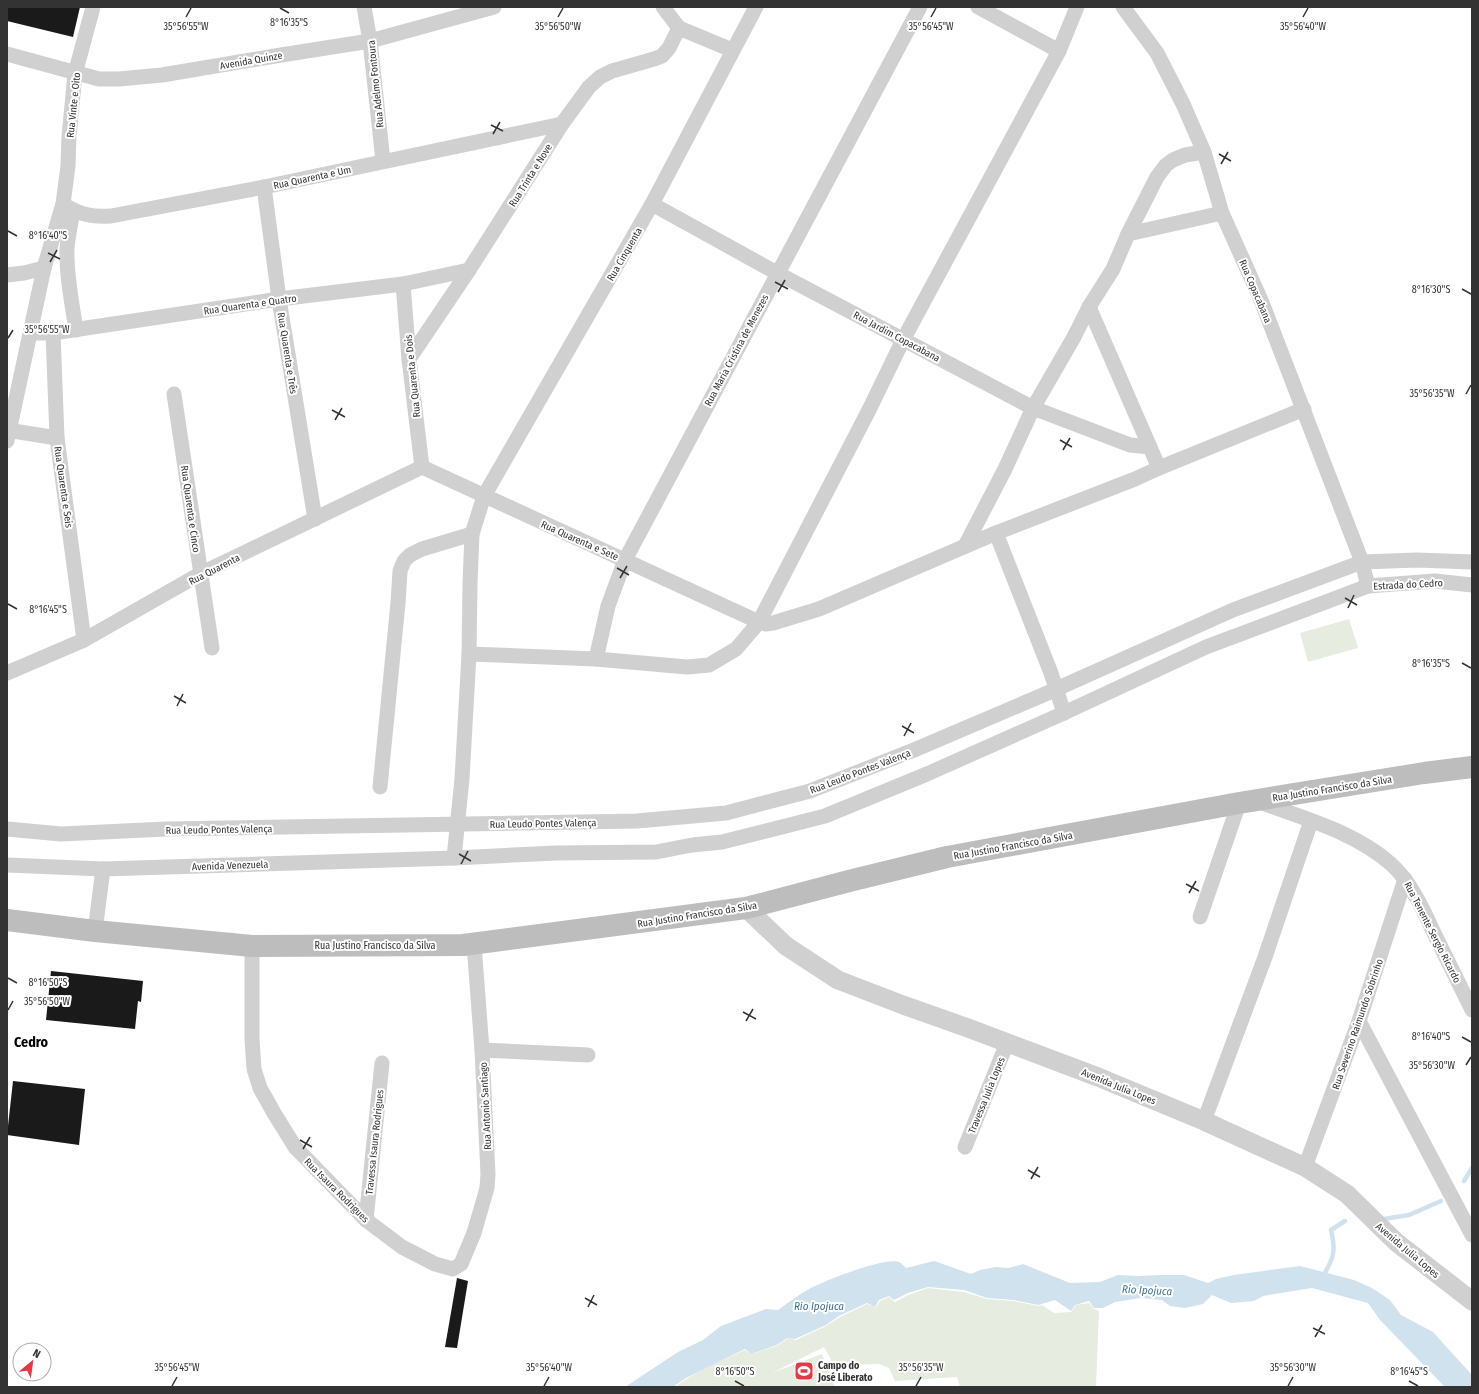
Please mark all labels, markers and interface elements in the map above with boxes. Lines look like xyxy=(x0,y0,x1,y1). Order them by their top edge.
text: 8°16'35"S xyxy=(270,17,308,29)
text: 35°56'55"W xyxy=(163,21,209,33)
text: 35°56'50"W xyxy=(535,21,582,33)
text: 35°56'45"W xyxy=(909,21,954,33)
text: 35°56'40"W xyxy=(1280,21,1326,33)
street label: Rua Adelmo Fontoura xyxy=(365,40,387,128)
street label: Avenida Quinze xyxy=(219,50,283,72)
street label: Rua Vinte e Oito xyxy=(65,72,83,138)
street label: Rua Trinta e Nove xyxy=(507,142,555,209)
street label: Rua Quarenta e Um xyxy=(272,164,352,192)
street label: Rua Cinquenta xyxy=(605,226,645,283)
text: 8°16'40"S xyxy=(29,230,67,242)
street label: Rua Copacabana xyxy=(1236,258,1274,325)
text: 8°16'30"S xyxy=(1412,284,1450,296)
street label: Rua Quarenta e Quatro xyxy=(203,293,297,317)
street label: Rua Maria Cristina de Menezes xyxy=(702,293,771,408)
street label: Rua Jardim Copacabana xyxy=(851,309,942,365)
street label: Rua Quarenta e Três xyxy=(275,312,299,395)
text: 35°56'55"W xyxy=(24,324,70,336)
street label: Rua Quarenta e Dois xyxy=(403,334,423,418)
text: 35°56'35"W xyxy=(1409,388,1455,400)
street label: Rua Quarenta e Seis xyxy=(51,446,75,529)
street label: Rua Quarenta e Cinco xyxy=(178,465,202,553)
street label: Rua Quarenta e Sete xyxy=(539,518,620,563)
street label: Rua Quarenta xyxy=(187,552,242,588)
street label: Estrada do Cedro xyxy=(1373,577,1443,593)
text: 8°16'45"S xyxy=(29,604,67,616)
text: 8°16'35"S xyxy=(1412,658,1450,670)
street label: Rua Leudo Pontes Valença xyxy=(808,747,912,797)
street label: Rua Justino Francisco da Silva xyxy=(1272,774,1393,804)
street label: Rua Leudo Pontes Valença xyxy=(490,817,597,831)
street label: Rua Leudo Pontes Valença xyxy=(166,823,273,837)
street label: Rua Justino Francisco da Silva xyxy=(953,830,1074,862)
street label: Avenida Venezuela xyxy=(192,859,269,873)
street label: Rua Tenente Sergio Ricardo xyxy=(1401,880,1463,985)
street label: Rua Justino Francisco da Silva xyxy=(637,900,758,930)
street label: Rua Justino Francisco da Silva xyxy=(315,940,436,952)
street label: Rua Severino Raimundo Sobrinho xyxy=(1330,957,1386,1091)
text: 8°16'50"S xyxy=(29,977,67,989)
text: 35°56'50"W xyxy=(24,996,71,1008)
text: 8°16'40"S xyxy=(1412,1031,1450,1043)
district label: Cedro xyxy=(14,1034,49,1051)
street label: Travessa Julia Lopes xyxy=(966,1055,1008,1135)
text: 35°56'30"W xyxy=(1409,1060,1455,1072)
street label: Rua Antonio Santiago xyxy=(478,1062,494,1150)
street label: Avenida Julia Lopes xyxy=(1080,1066,1158,1107)
street label: Travessa Isaura Rodrigues xyxy=(364,1089,386,1195)
street label: Rua Isaura Rodrigues xyxy=(302,1156,371,1225)
street label: Avenida Julia Lopes xyxy=(1373,1221,1442,1281)
water label: Rio Ipojuca xyxy=(1122,1283,1173,1298)
water label: Rio Ipojuca xyxy=(794,1300,844,1313)
north arrow xyxy=(12,1342,52,1382)
text: N xyxy=(31,1346,43,1361)
sports icon: Campo do José Liberato xyxy=(793,1360,815,1382)
place label: Campo do José Liberato xyxy=(817,1360,873,1384)
text: 35°56'45"W xyxy=(155,1362,200,1374)
text: 35°56'40"W xyxy=(526,1362,572,1374)
text: 35°56'35"W xyxy=(898,1362,944,1374)
text: 35°56'30"W xyxy=(1270,1362,1316,1374)
text: 8°16'50"S xyxy=(716,1366,754,1378)
text: 8°16'45"S xyxy=(1390,1366,1428,1378)

